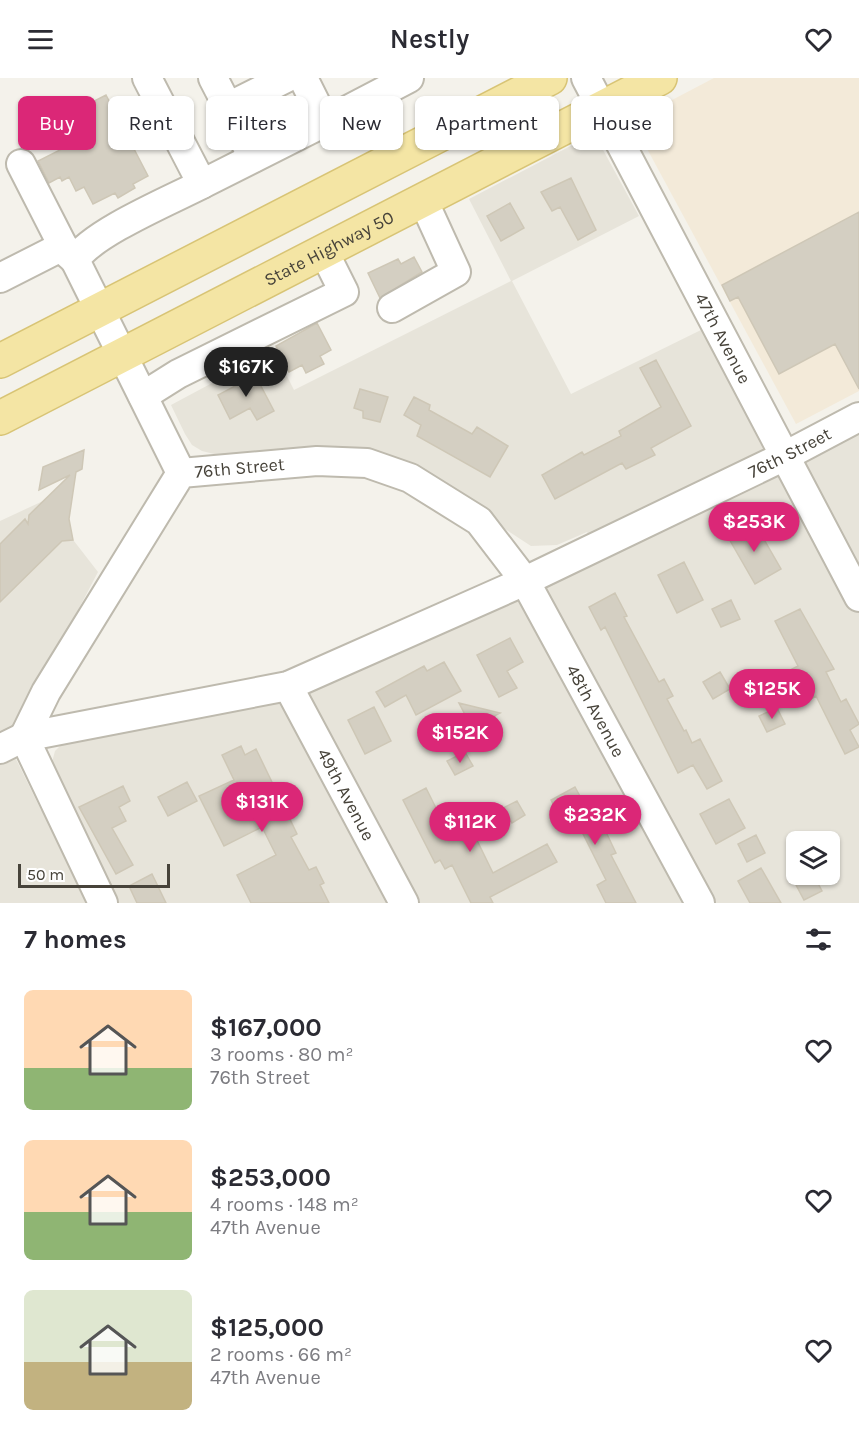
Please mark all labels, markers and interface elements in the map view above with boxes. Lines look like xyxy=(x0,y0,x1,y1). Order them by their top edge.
icon: menu xyxy=(24,23,57,56)
text: Nestly xyxy=(390,23,469,55)
icon: heart xyxy=(802,23,835,56)
chip: Buy xyxy=(18,96,96,150)
chip: Rent xyxy=(108,96,194,150)
chip: Filters xyxy=(206,96,308,150)
chip: New xyxy=(320,96,403,150)
chip: Apartment xyxy=(415,96,559,150)
chip: House xyxy=(571,96,673,150)
street label: State Highway 50 xyxy=(260,206,397,291)
street label: 47th Avenue xyxy=(690,289,756,387)
pin: $167K xyxy=(204,347,288,398)
text: $167K xyxy=(218,355,274,378)
street label: 76th Street xyxy=(745,423,835,483)
street label: 76th Street xyxy=(194,453,286,483)
pin: $253K xyxy=(712,502,796,553)
text: $253K xyxy=(722,510,786,533)
street label: 48th Avenue xyxy=(561,661,630,761)
pin: $125K xyxy=(730,669,814,720)
text: $125K xyxy=(743,677,801,700)
pin: $152K xyxy=(418,713,502,764)
text: $152K xyxy=(431,721,489,744)
street label: 49th Avenue xyxy=(312,744,380,845)
pin: $131K xyxy=(220,782,304,833)
text: $131K xyxy=(235,790,289,813)
pin: $232K xyxy=(553,795,637,846)
pin: $112K xyxy=(428,802,512,853)
text: $232K xyxy=(563,803,627,826)
text: $112K xyxy=(443,810,497,833)
map controls xyxy=(786,831,840,885)
button: layers xyxy=(786,831,840,885)
scale bar xyxy=(18,861,170,888)
text: 50 m xyxy=(27,865,64,884)
icon: filters xyxy=(802,923,835,956)
text: 7 homes xyxy=(24,924,127,955)
text: $167,000 xyxy=(210,1012,322,1043)
icon: home xyxy=(72,1014,144,1086)
icon: heart xyxy=(802,1034,835,1067)
text: 3 rooms · 80 m² xyxy=(210,1043,354,1066)
text: 76th Street xyxy=(210,1066,310,1089)
text: $253,000 xyxy=(210,1162,331,1193)
icon: home xyxy=(72,1164,144,1236)
icon: heart xyxy=(802,1184,835,1217)
text: 4 rooms · 148 m² xyxy=(210,1193,359,1216)
text: 47th Avenue xyxy=(210,1216,321,1239)
text: $125,000 xyxy=(210,1312,324,1343)
icon: home xyxy=(72,1314,144,1386)
icon: heart xyxy=(802,1334,835,1367)
text: 2 rooms · 66 m² xyxy=(210,1343,352,1366)
text: 47th Avenue xyxy=(210,1366,321,1389)

